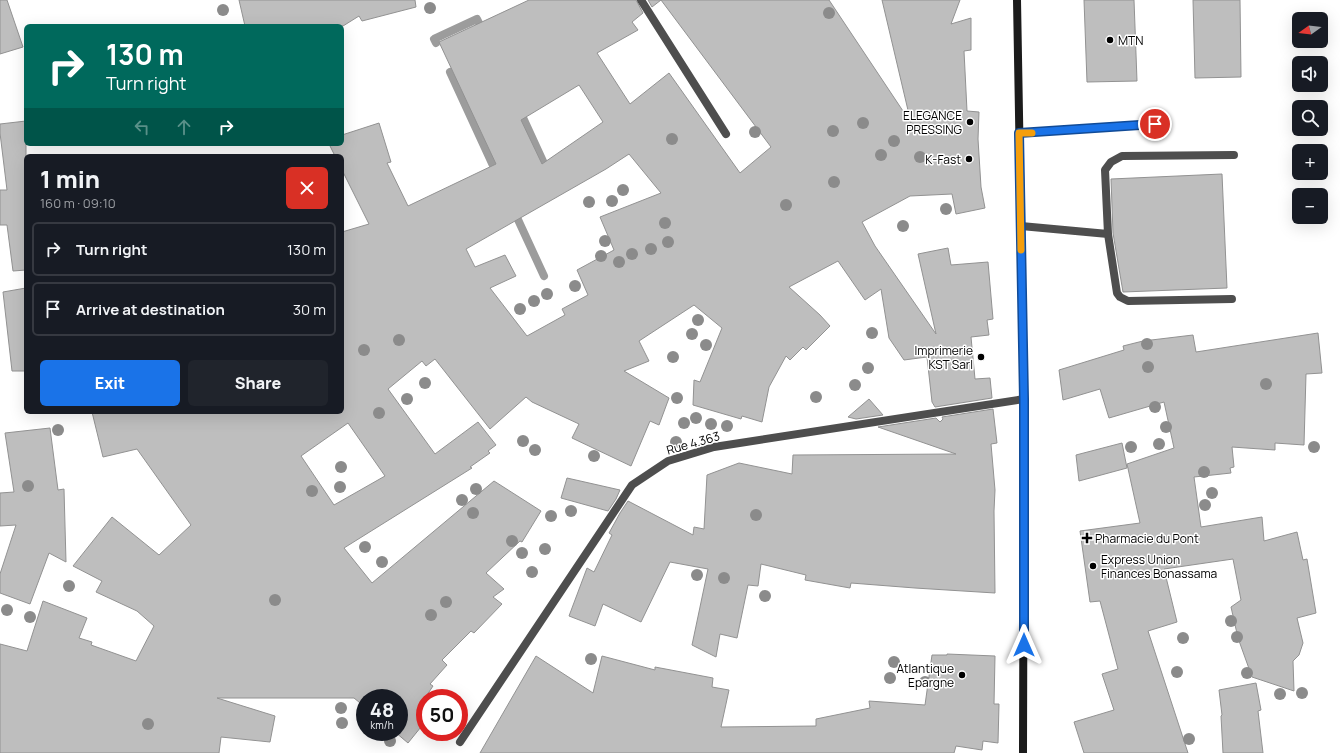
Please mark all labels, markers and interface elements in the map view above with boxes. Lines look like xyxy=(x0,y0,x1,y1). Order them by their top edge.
north arrow xyxy=(1292,12,1328,48)
map controls xyxy=(1292,12,1328,224)
place label: MTN xyxy=(1118,32,1143,49)
text: 130 m xyxy=(106,35,184,73)
marker: MTN xyxy=(1105,35,1115,45)
icon: right xyxy=(40,40,92,92)
button: sound xyxy=(1292,56,1328,92)
text: Turn right xyxy=(106,71,187,95)
button: search xyxy=(1292,100,1328,136)
place label: ELEGANCE PRESSING xyxy=(903,107,963,138)
pin xyxy=(1138,107,1172,141)
icon: arrive xyxy=(1144,113,1166,135)
icon: left xyxy=(131,116,153,138)
icon: ahead xyxy=(173,116,195,138)
icon: right xyxy=(215,116,237,138)
marker: ELEGANCE PRESSING xyxy=(965,117,975,127)
button: + xyxy=(1292,144,1328,180)
place label: K-Fast xyxy=(925,151,961,168)
marker: K-Fast xyxy=(964,154,974,164)
text: 1 min xyxy=(40,162,100,195)
button: close xyxy=(286,167,328,209)
button: − xyxy=(1292,188,1328,224)
text: 160 m · 09:10 xyxy=(40,194,116,212)
icon: right xyxy=(42,238,64,260)
text: Turn right xyxy=(76,239,147,260)
text: 130 m xyxy=(287,239,326,260)
icon: arrive xyxy=(42,298,64,320)
text: Arrive at destination xyxy=(76,299,225,320)
text: 30 m xyxy=(293,299,326,320)
place label: Imprimerie KST Sarl xyxy=(914,342,973,373)
marker: Imprimerie KST Sarl xyxy=(976,352,986,362)
button: Exit xyxy=(40,360,180,406)
button: Share xyxy=(188,360,328,406)
street label: Rue 4.363 xyxy=(664,427,722,459)
place label: Pharmacie du Pont xyxy=(1095,530,1199,547)
marker: Pharmacie du Pont xyxy=(1082,533,1092,543)
place label: Express Union Finances Bonassama xyxy=(1101,551,1217,582)
marker: Express Union Finances Bonassama xyxy=(1088,561,1098,571)
position arrow xyxy=(1003,624,1045,666)
place label: Atlantique Epargne xyxy=(896,660,954,691)
marker: Atlantique Epargne xyxy=(957,670,967,680)
speed limit sign: 50 xyxy=(416,689,468,741)
text: 48 xyxy=(370,696,394,723)
text: km/h xyxy=(370,718,394,732)

